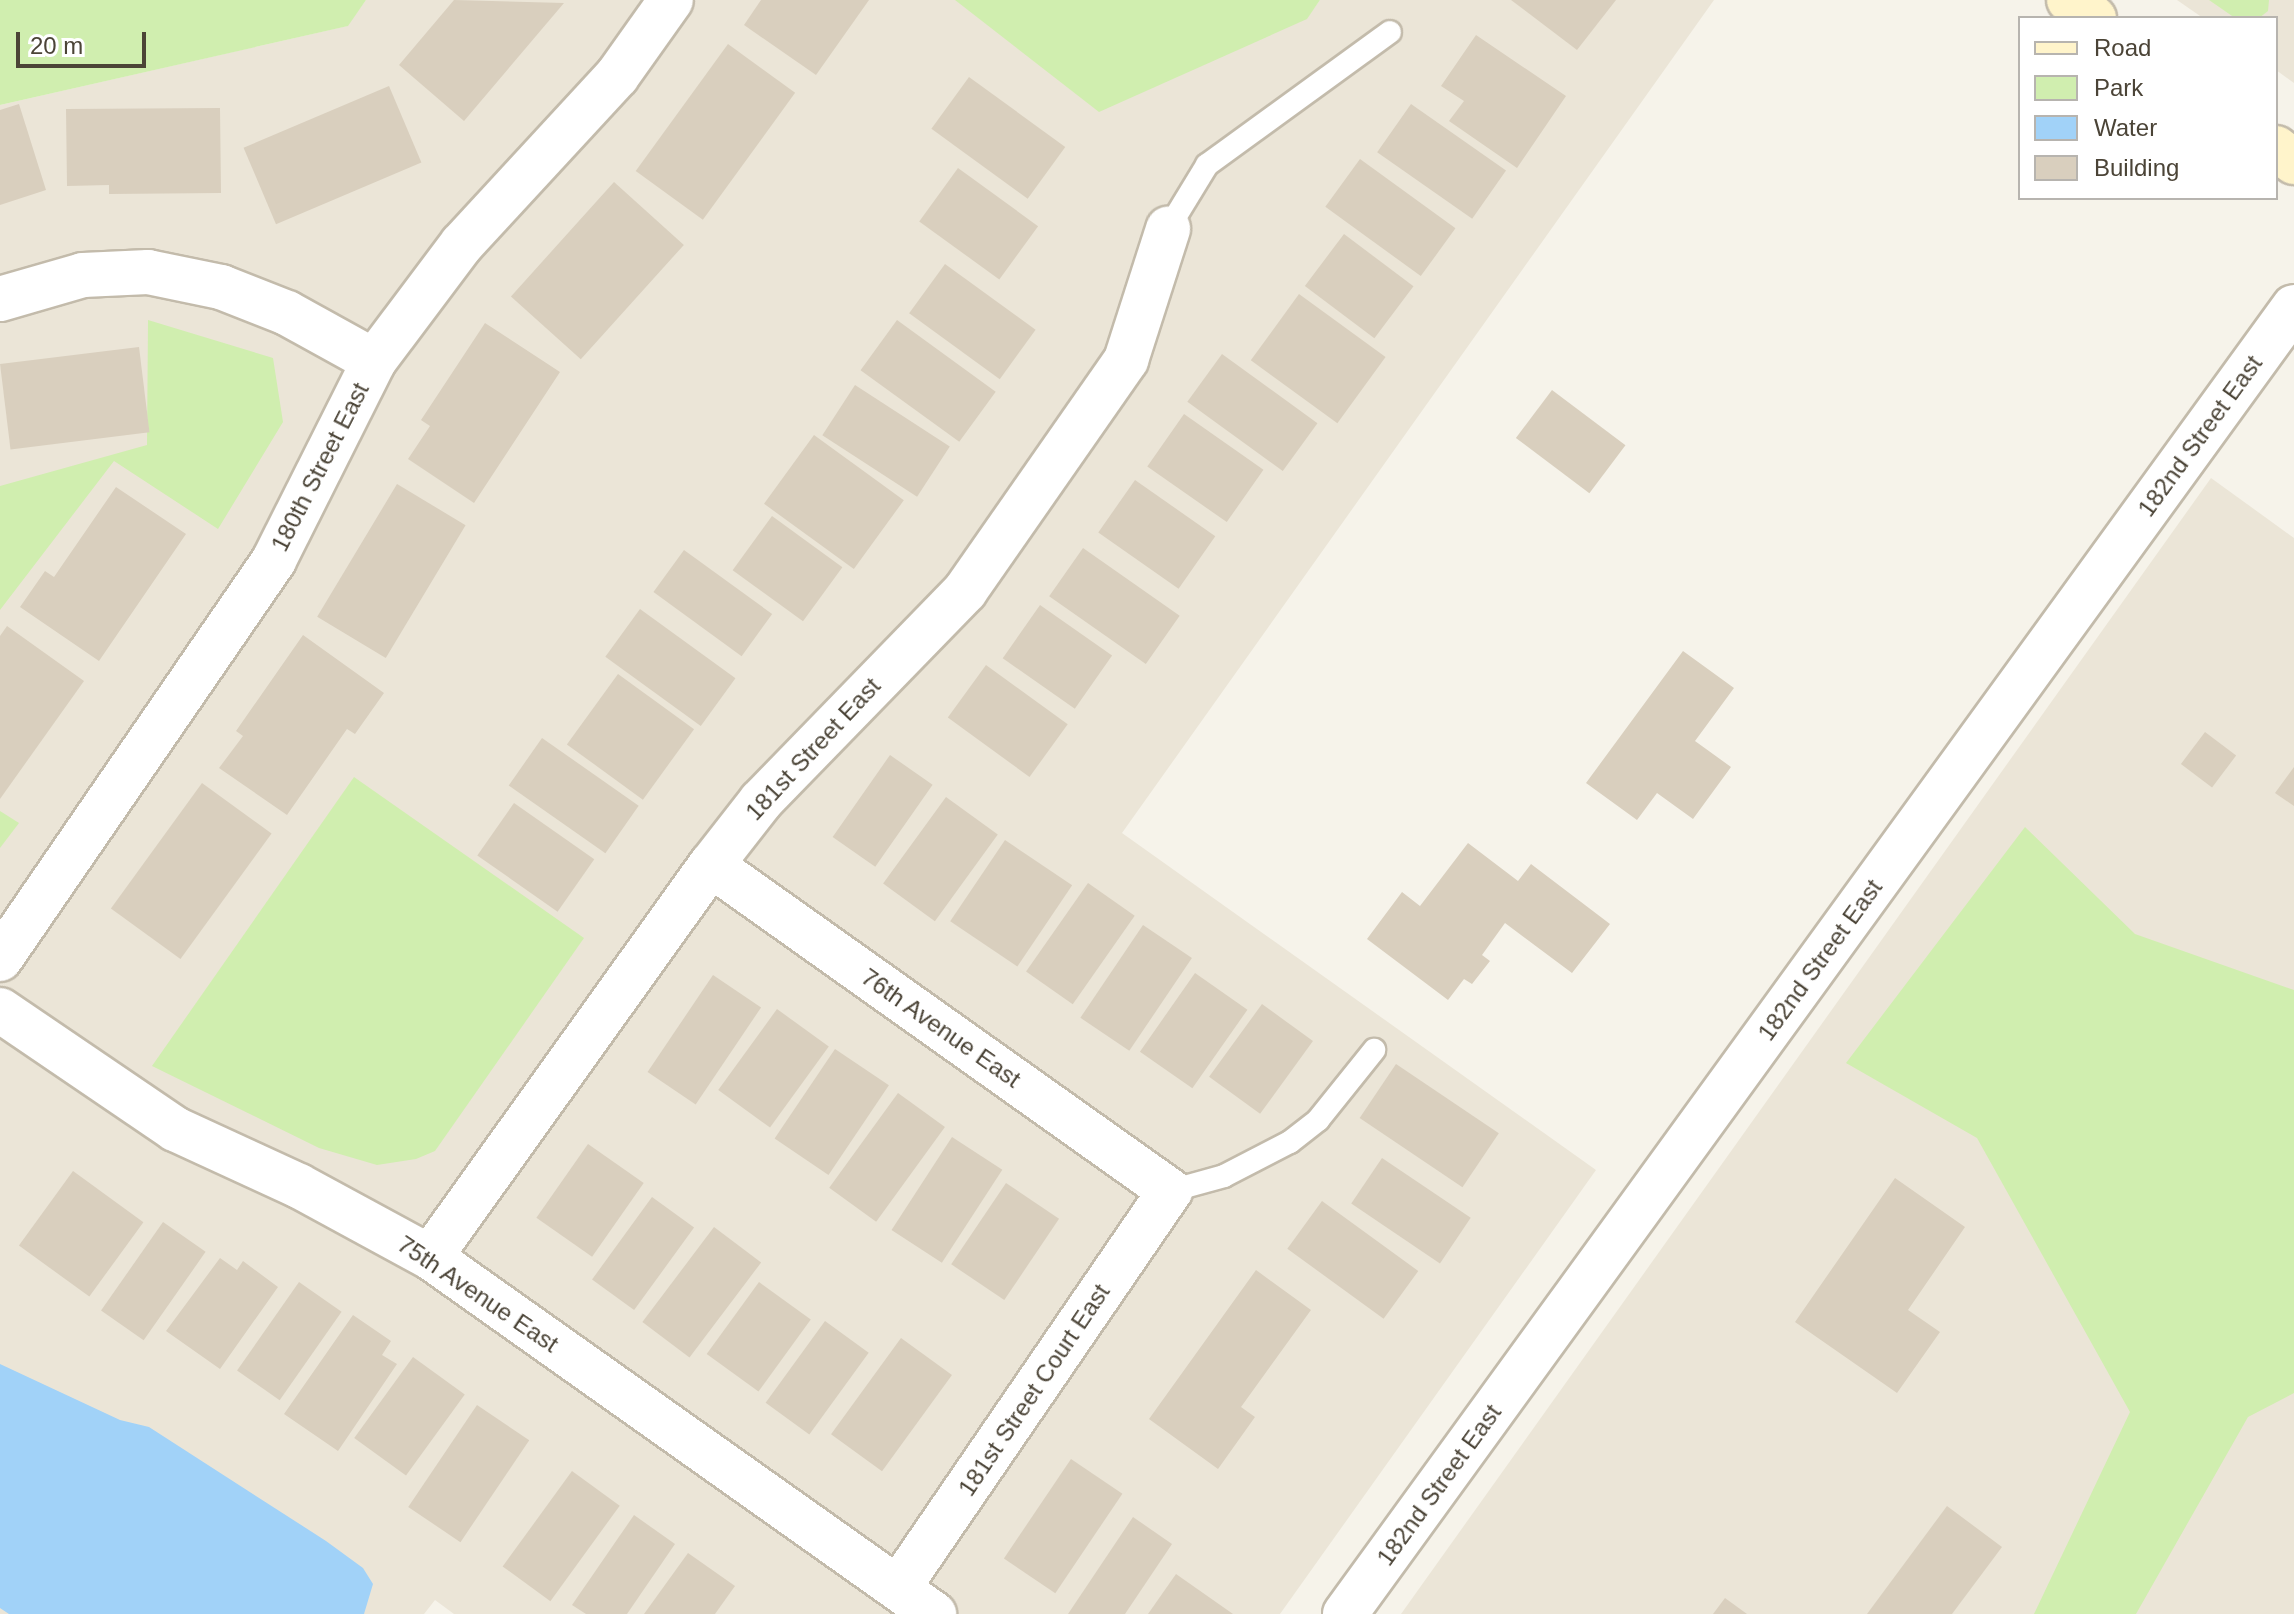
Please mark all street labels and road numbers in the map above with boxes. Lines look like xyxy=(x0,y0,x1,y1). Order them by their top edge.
street label: 182nd Street East xyxy=(2132,350,2268,522)
street label: 180th Street East xyxy=(265,378,375,556)
street label: 181st Street East xyxy=(740,672,886,826)
street label: 182nd Street East xyxy=(1752,874,1888,1046)
street label: 76th Avenue East xyxy=(855,962,1027,1094)
street label: 75th Avenue East xyxy=(392,1229,564,1359)
street label: 181st Street Court East xyxy=(952,1279,1116,1501)
street label: 182nd Street East xyxy=(1371,1399,1507,1571)

